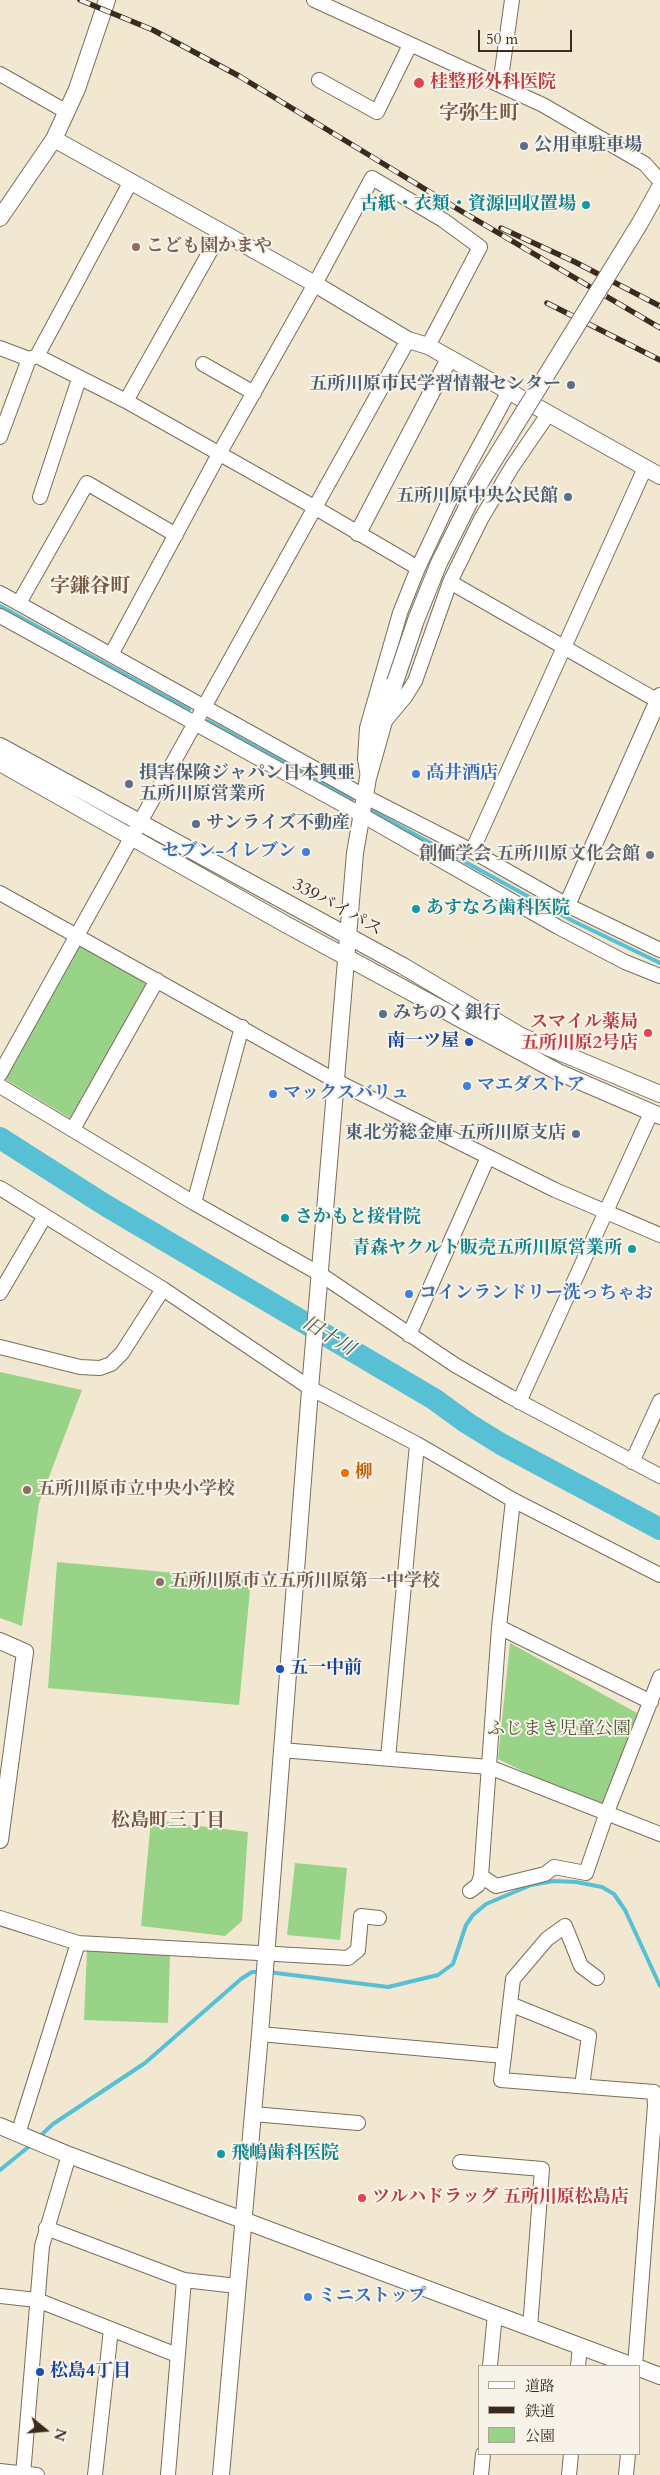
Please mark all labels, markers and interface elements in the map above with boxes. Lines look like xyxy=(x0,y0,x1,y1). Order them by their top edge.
scale bar xyxy=(480,20,574,52)
text: 50 m xyxy=(486,29,518,49)
place label: 桂整形外科医院 xyxy=(430,72,556,94)
marker: 桂整形外科医院 xyxy=(412,76,426,90)
district label: 字弥生町 xyxy=(439,102,519,126)
place label: 公用車駐車場 xyxy=(534,135,642,157)
marker: 公用車駐車場 xyxy=(518,140,530,152)
place label: 古紙・衣類・資源回収置場 xyxy=(360,194,576,216)
marker: 古紙・衣類・資源回収置場 xyxy=(580,199,592,211)
place label: こども園かまや xyxy=(146,236,272,258)
marker: こども園かまや xyxy=(130,241,142,253)
place label: 五所川原市民学習情報センター xyxy=(309,374,561,396)
marker: 五所川原市民学習情報センター xyxy=(565,379,577,391)
place label: 五所川原中央公民館 xyxy=(396,486,558,508)
marker: 五所川原中央公民館 xyxy=(562,491,574,503)
district label: 字鎌谷町 xyxy=(50,575,130,599)
place label: 損害保険ジャパン日本興亜 五所川原営業所 xyxy=(139,763,355,806)
place label: 高井酒店 xyxy=(426,763,498,785)
marker: 高井酒店 xyxy=(410,768,422,780)
marker: 損害保険ジャパン日本興亜 五所川原営業所 xyxy=(123,778,135,790)
place label: サンライズ不動産 xyxy=(206,813,350,835)
marker: サンライズ不動産 xyxy=(190,818,202,830)
place label: セブン-イレブン xyxy=(161,841,296,863)
place label: 創価学会 五所川原文化会館 xyxy=(419,844,640,866)
marker: セブン-イレブン xyxy=(300,846,312,858)
marker: 創価学会 五所川原文化会館 xyxy=(644,849,656,861)
street label: 339バイパス xyxy=(288,874,386,942)
place label: あすなろ歯科医院 xyxy=(426,898,570,920)
marker: あすなろ歯科医院 xyxy=(410,903,422,915)
place label: みちのく銀行 xyxy=(393,1003,501,1025)
marker: みちのく銀行 xyxy=(377,1008,389,1020)
place label: スマイル薬局 五所川原2号店 xyxy=(521,1012,638,1054)
marker: スマイル薬局 五所川原2号店 xyxy=(642,1027,654,1039)
place label: 南一ツ屋 xyxy=(387,1031,459,1053)
marker: 南一ツ屋 xyxy=(463,1036,475,1048)
place label: マエダストア xyxy=(477,1075,585,1097)
marker: マエダストア xyxy=(461,1080,473,1092)
place label: マックスバリュ xyxy=(283,1083,409,1105)
marker: マックスバリュ xyxy=(267,1088,279,1100)
place label: 東北労総金庫 五所川原支店 xyxy=(345,1123,566,1145)
marker: 東北労総金庫 五所川原支店 xyxy=(570,1128,582,1140)
place label: さかもと接骨院 xyxy=(295,1207,421,1229)
marker: さかもと接骨院 xyxy=(279,1212,291,1224)
place label: 青森ヤクルト販売五所川原営業所 xyxy=(352,1238,622,1260)
marker: 青森ヤクルト販売五所川原営業所 xyxy=(626,1243,638,1255)
place label: コインランドリー洗っちゃお xyxy=(419,1283,653,1305)
marker: コインランドリー洗っちゃお xyxy=(403,1288,415,1300)
water label: 旧十川 xyxy=(298,1313,358,1361)
place label: 柳 xyxy=(355,1462,373,1484)
marker: 柳 xyxy=(339,1467,351,1479)
place label: 五所川原市立中央小学校 xyxy=(37,1479,235,1501)
marker: 五所川原市立中央小学校 xyxy=(21,1484,33,1496)
place label: 五所川原市立五所川原第一中学校 xyxy=(170,1571,440,1593)
marker: 五所川原市立五所川原第一中学校 xyxy=(154,1576,166,1588)
place label: 五一中前 xyxy=(290,1658,362,1680)
marker: 五一中前 xyxy=(274,1663,286,1675)
park label: ふじまき児童公園 xyxy=(487,1719,631,1741)
district label: 松島町三丁目 xyxy=(111,1811,225,1833)
place label: 飛嶋歯科医院 xyxy=(231,2143,339,2165)
marker: 飛嶋歯科医院 xyxy=(215,2148,227,2160)
place label: ツルハドラッグ 五所川原松島店 xyxy=(372,2187,629,2209)
marker: ツルハドラッグ 五所川原松島店 xyxy=(356,2192,368,2204)
place label: ミニストップ xyxy=(318,2286,426,2308)
marker: ミニストップ xyxy=(302,2291,314,2303)
place label: 松島4丁目 xyxy=(50,2361,131,2383)
legend xyxy=(478,2365,640,2455)
marker: 松島4丁目 xyxy=(34,2366,46,2378)
text: 道路 xyxy=(525,2376,555,2396)
text: 鉄道 xyxy=(525,2401,555,2421)
north arrow xyxy=(20,2405,70,2455)
text: N xyxy=(49,2426,71,2443)
text: 公園 xyxy=(525,2426,555,2446)

